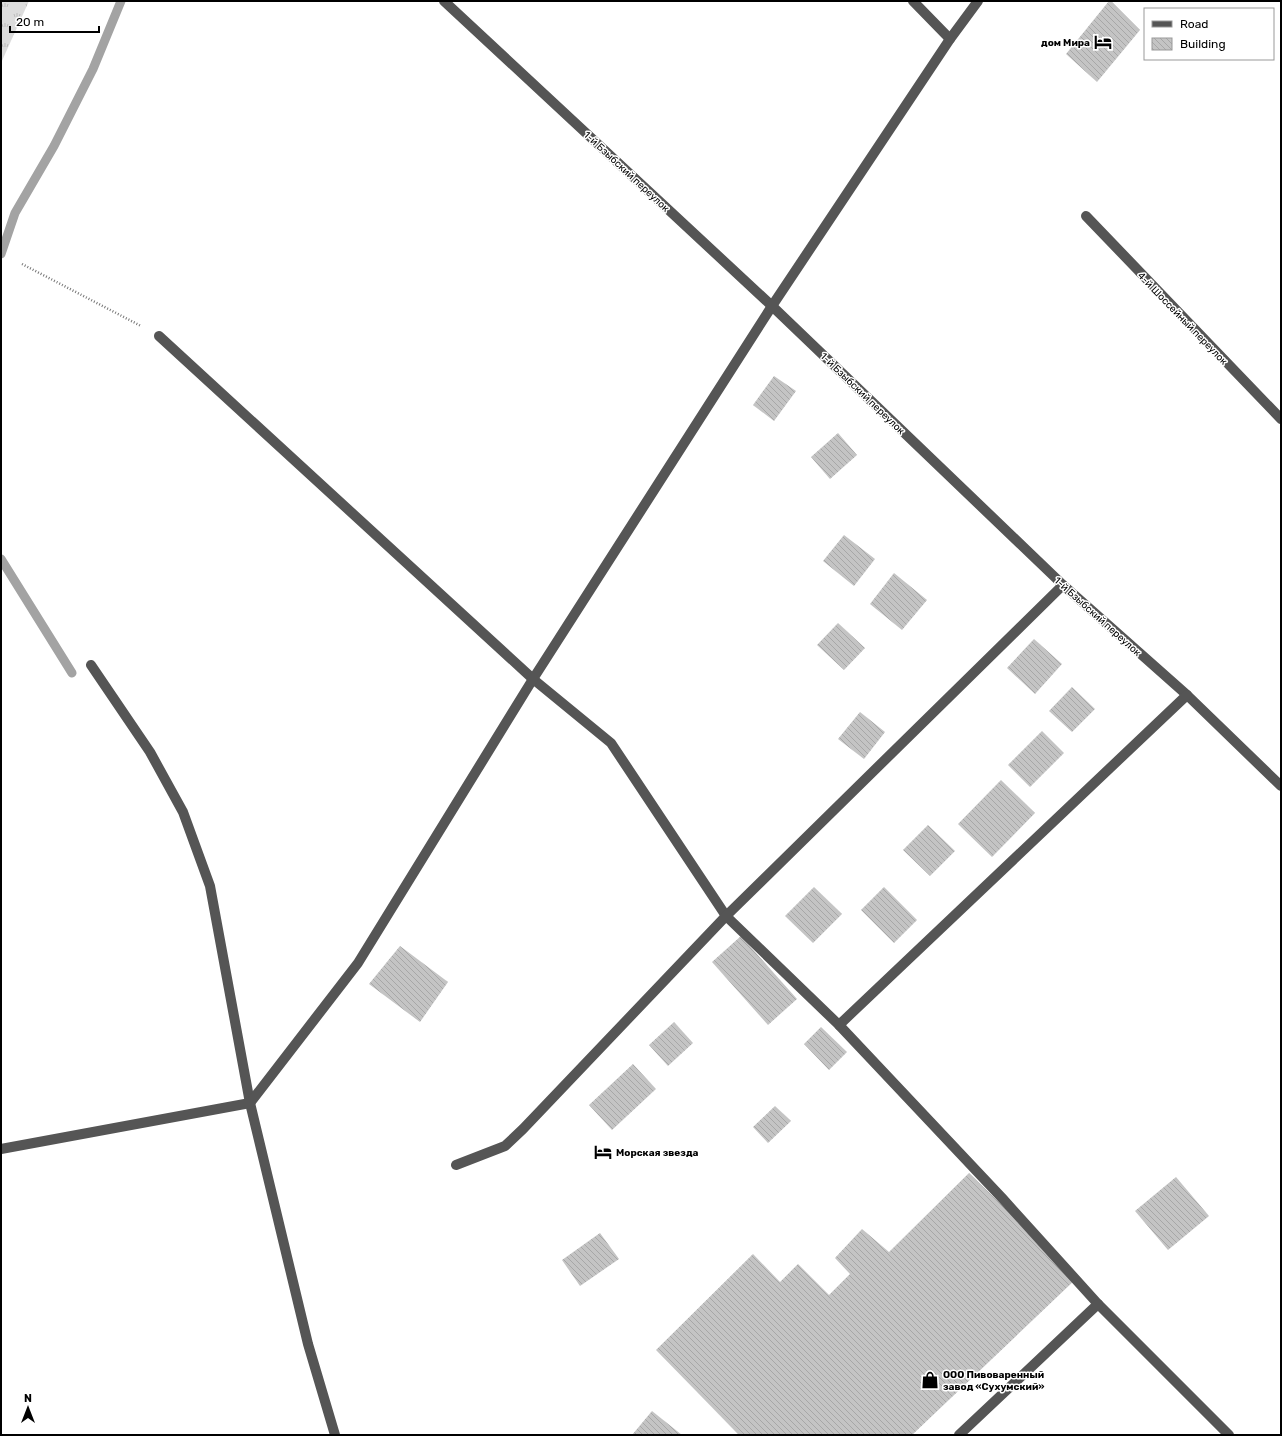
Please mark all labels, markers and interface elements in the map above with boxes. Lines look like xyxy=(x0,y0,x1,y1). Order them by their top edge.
scale bar xyxy=(10,8,99,34)
legend xyxy=(1144,8,1274,60)
text: 20 m xyxy=(16,15,44,29)
text: Road xyxy=(1180,17,1208,31)
hotel icon: дом Мира xyxy=(1093,32,1113,52)
place label: дом Мира xyxy=(1041,37,1090,49)
text: Building xyxy=(1180,37,1226,51)
street label: 1-й Бзыбский переулок xyxy=(581,129,672,215)
street label: 4-й Шоссейный переулок xyxy=(1135,270,1230,368)
street label: 1-й Бзыбский переулок xyxy=(818,350,907,438)
street label: 1-й Бзыбский переулок xyxy=(1052,575,1144,659)
hotel icon: Морская звезда xyxy=(593,1142,613,1162)
place label: Морская звезда xyxy=(616,1147,698,1159)
place label: ООО Пивоваренный завод «Сухумский» xyxy=(943,1369,1044,1393)
shop icon: ООО Пивоваренный завод «Сухумский» xyxy=(920,1370,940,1390)
north arrow xyxy=(8,1388,48,1428)
text: N xyxy=(24,1392,32,1405)

